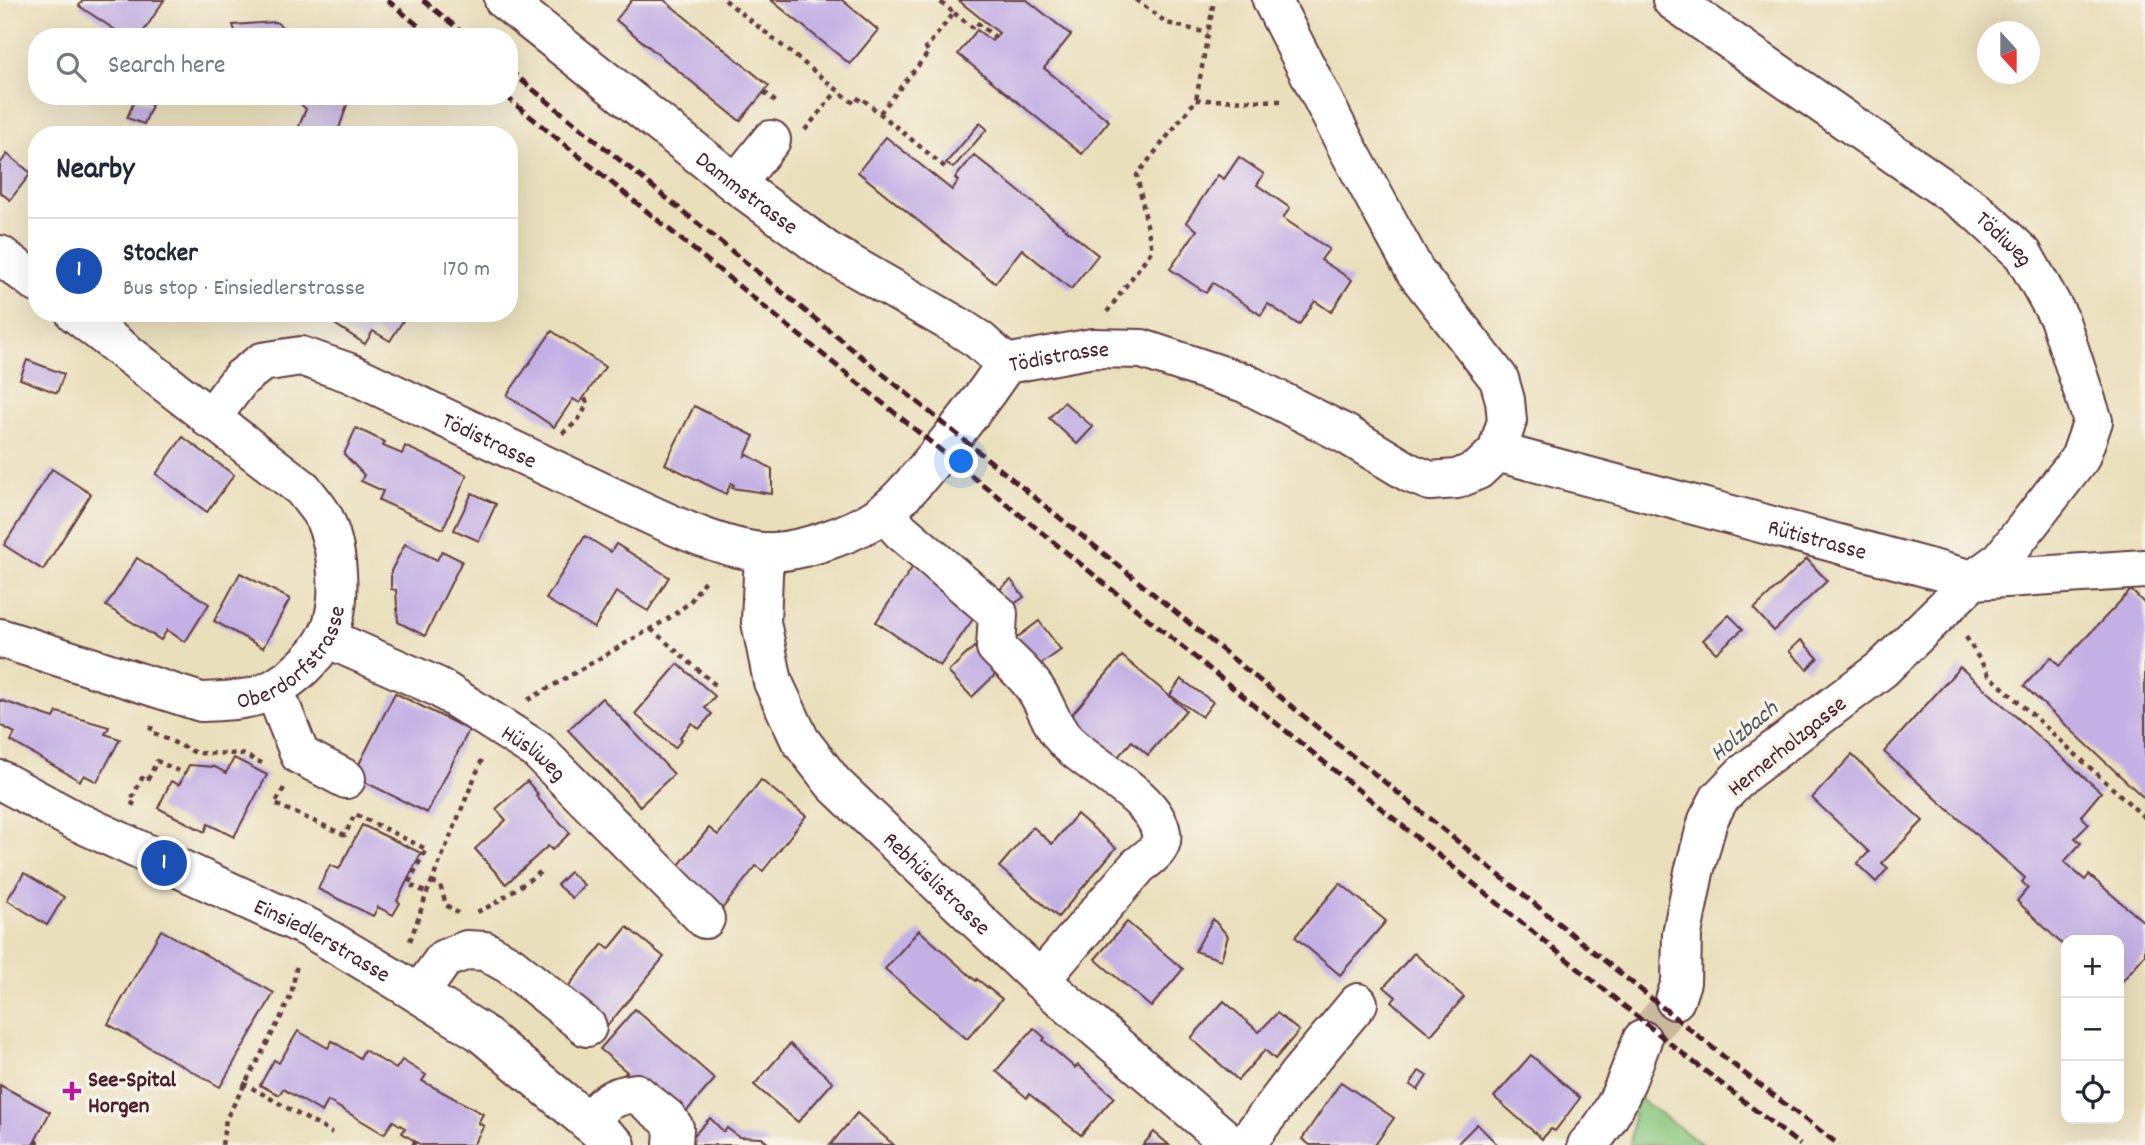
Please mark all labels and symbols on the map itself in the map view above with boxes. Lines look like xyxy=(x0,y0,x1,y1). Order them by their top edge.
north arrow xyxy=(1977,21,2040,84)
street label: Dammstrasse xyxy=(687,145,804,244)
street label: Tödiweg xyxy=(1966,205,2040,273)
street label: Tödistrasse xyxy=(1007,335,1109,383)
street label: Tödistrasse xyxy=(435,406,541,479)
your location xyxy=(944,444,978,478)
street label: Rütistrasse xyxy=(1764,513,1870,571)
street label: Oberdorfstrasse xyxy=(235,604,356,720)
street label: Hernerholzgasse xyxy=(1721,689,1855,806)
water label: Holzbach xyxy=(1703,693,1787,771)
street label: Hüsliweg xyxy=(494,718,573,791)
street label: Rebhüslistrasse xyxy=(874,826,997,945)
pin: 1 xyxy=(141,837,187,889)
street label: Einsiedlerstrasse xyxy=(248,892,395,993)
place label: See-Spital Horgen xyxy=(88,1065,176,1124)
marker: See-Spital Horgen xyxy=(62,1081,82,1101)

